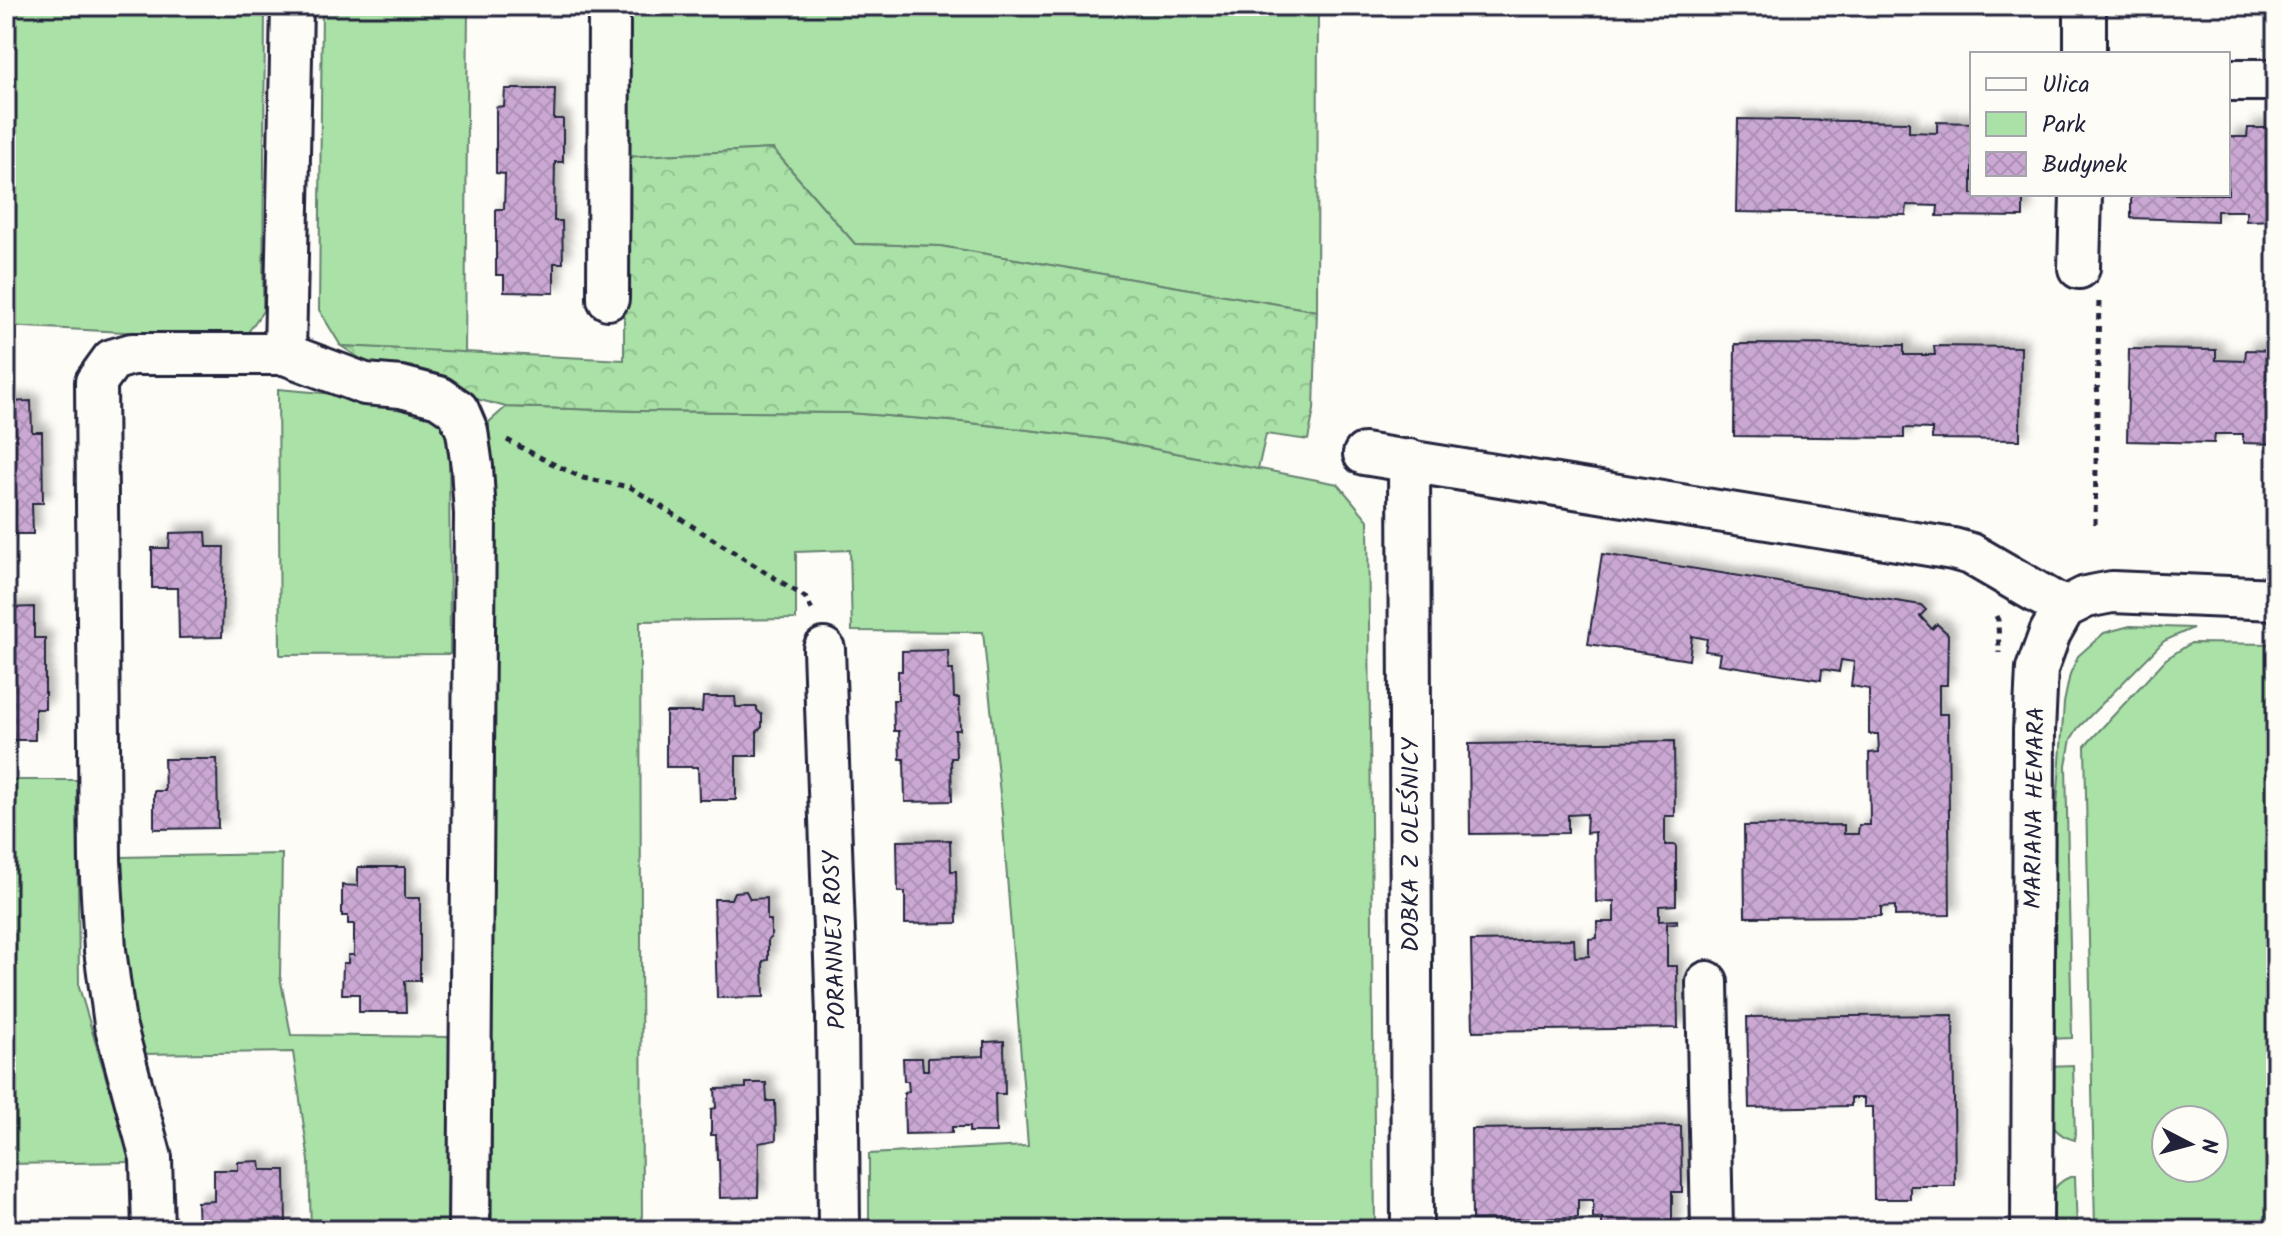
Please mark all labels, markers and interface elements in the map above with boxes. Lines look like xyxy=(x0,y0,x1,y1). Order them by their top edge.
legend xyxy=(1970,52,2230,196)
text: Ulica xyxy=(2042,66,2090,105)
text: Park xyxy=(2042,106,2086,145)
text: Budynek xyxy=(2042,146,2128,185)
street label: MARIANA HEMARA xyxy=(2014,707,2057,909)
street label: DOBKA Z OLEŚNICY xyxy=(1392,736,1431,952)
street label: PORANNEJ ROSY xyxy=(813,849,858,1030)
north arrow xyxy=(2150,1104,2230,1184)
text: N xyxy=(2189,1137,2226,1155)

